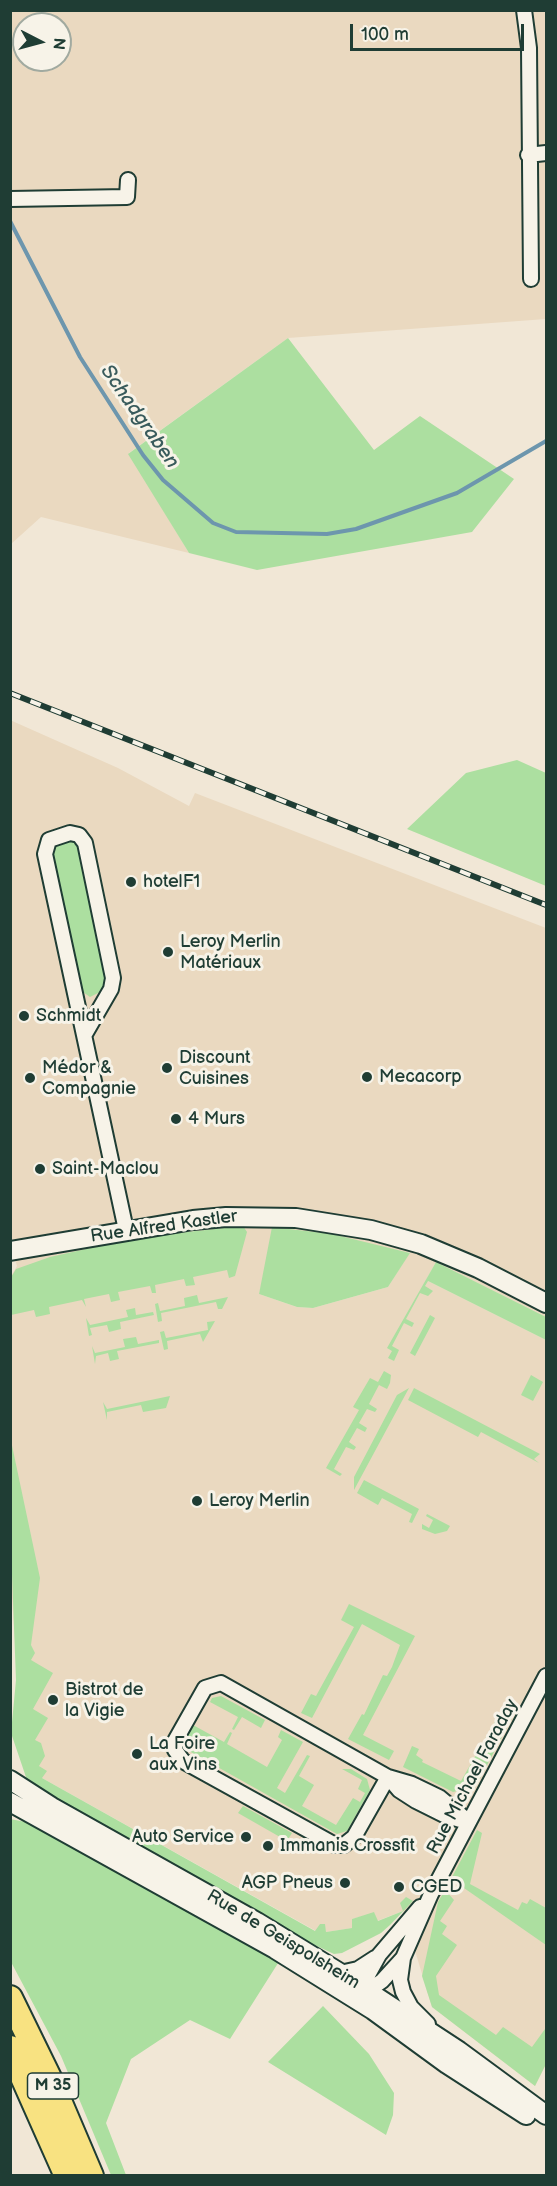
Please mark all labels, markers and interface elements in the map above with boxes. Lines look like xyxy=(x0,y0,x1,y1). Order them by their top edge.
north arrow xyxy=(12,12,72,72)
scale bar xyxy=(353,12,527,50)
text: 100 m xyxy=(361,24,409,45)
text: N xyxy=(48,37,68,51)
water label: Schadgraben xyxy=(94,361,184,473)
place label: hotelF1 xyxy=(143,871,200,893)
marker: hotelF1 xyxy=(124,875,138,889)
place label: Leroy Merlin Matériaux xyxy=(180,931,281,974)
marker: Leroy Merlin Matériaux xyxy=(161,945,175,959)
place label: Schmidt xyxy=(36,1005,101,1027)
marker: Schmidt xyxy=(17,1009,31,1023)
place label: Discount Cuisines xyxy=(179,1047,251,1090)
place label: Médor & Compagnie xyxy=(42,1057,136,1100)
marker: Discount Cuisines xyxy=(160,1061,174,1075)
place label: Mecacorp xyxy=(379,1066,462,1088)
marker: Mecacorp xyxy=(360,1070,374,1084)
marker: Médor & Compagnie xyxy=(23,1071,37,1085)
place label: 4 Murs xyxy=(188,1108,245,1130)
marker: 4 Murs xyxy=(169,1112,183,1126)
place label: Saint-Maclou xyxy=(52,1158,159,1180)
marker: Saint-Maclou xyxy=(33,1162,47,1176)
street label: Rue Alfred Kastler xyxy=(89,1206,239,1248)
place label: Leroy Merlin xyxy=(209,1490,310,1512)
marker: Leroy Merlin xyxy=(190,1494,204,1508)
place label: Bistrot de la Vigie xyxy=(65,1679,143,1722)
marker: Bistrot de la Vigie xyxy=(46,1693,60,1707)
street label: Rue Michael Faraday xyxy=(423,1696,523,1858)
place label: La Foire aux Vins xyxy=(149,1733,217,1776)
marker: La Foire aux Vins xyxy=(130,1747,144,1761)
place label: Auto Service xyxy=(132,1826,234,1848)
marker: Auto Service xyxy=(239,1830,253,1844)
place label: Immanis Crossfit xyxy=(280,1835,415,1857)
marker: Immanis Crossfit xyxy=(261,1839,275,1853)
place label: AGP Pneus xyxy=(242,1872,333,1894)
marker: AGP Pneus xyxy=(338,1876,352,1890)
place label: CGED xyxy=(411,1876,462,1898)
marker: CGED xyxy=(392,1880,406,1894)
street label: Rue de Geispolsheim xyxy=(203,1886,363,1994)
road number: M 35 xyxy=(28,2073,78,2099)

